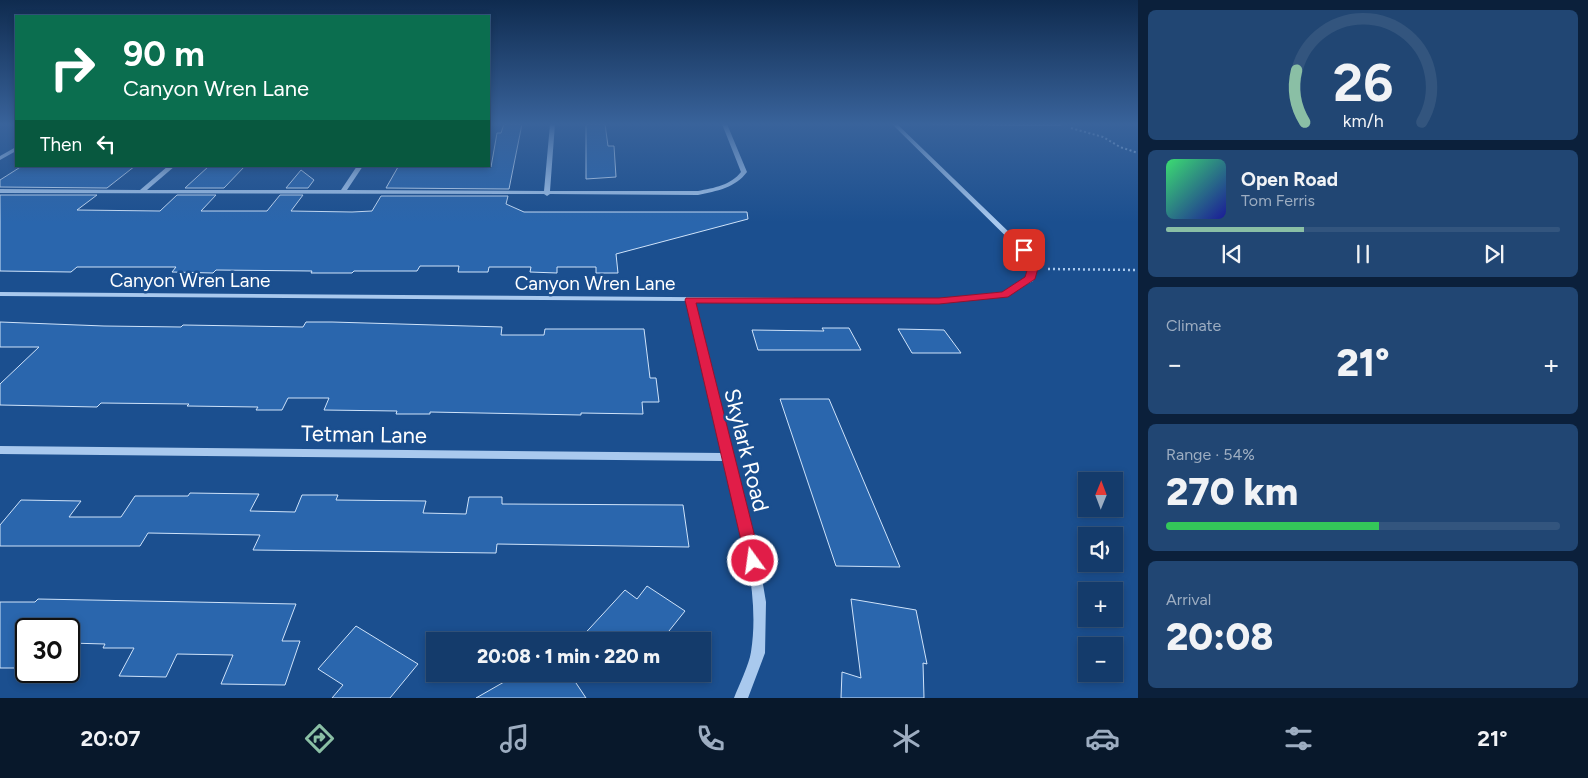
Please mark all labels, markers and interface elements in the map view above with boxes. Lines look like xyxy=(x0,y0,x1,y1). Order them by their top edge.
text: 90 m xyxy=(123,33,205,75)
icon: right xyxy=(40,35,105,100)
text: 26 xyxy=(1333,52,1393,114)
text: Canyon Wren Lane xyxy=(123,75,309,102)
text: km/h xyxy=(1343,110,1383,131)
icon: left xyxy=(92,130,120,158)
text: Then xyxy=(40,133,82,156)
text: Open Road xyxy=(1241,168,1338,191)
text: Tom Ferris xyxy=(1241,191,1315,210)
pin xyxy=(1003,229,1045,271)
icon: arrive xyxy=(1010,236,1038,264)
icon: previous xyxy=(1218,240,1246,268)
icon: pause xyxy=(1349,240,1377,268)
icon: next xyxy=(1480,240,1508,268)
street label: Canyon Wren Lane xyxy=(110,269,270,292)
street label: Canyon Wren Lane xyxy=(515,272,675,295)
text: Climate xyxy=(1166,316,1221,335)
text: 21° xyxy=(1336,340,1390,386)
text: − xyxy=(1166,347,1183,381)
text: + xyxy=(1543,347,1560,381)
street label: Skylark Road xyxy=(718,386,775,515)
street label: Tetman Lane xyxy=(301,420,427,449)
text: Range · 54% xyxy=(1166,445,1255,464)
text: 270 km xyxy=(1166,469,1298,515)
north arrow xyxy=(1078,472,1122,518)
map controls xyxy=(1078,472,1123,682)
button: sound xyxy=(1078,527,1123,572)
position arrow xyxy=(726,534,778,586)
button: + xyxy=(1078,582,1123,627)
text: Arrival xyxy=(1166,590,1211,609)
text: 20:08 xyxy=(1166,614,1273,660)
speed limit sign: 30 xyxy=(15,618,80,683)
button: − xyxy=(1078,637,1123,682)
text: 20:08 · 1 min · 220 m xyxy=(477,645,660,668)
icon: directions xyxy=(302,721,337,756)
icon: music xyxy=(497,721,532,756)
icon: phone xyxy=(693,721,728,756)
icon: climate xyxy=(889,721,924,756)
icon: car xyxy=(1085,721,1120,756)
icon: filters xyxy=(1281,721,1316,756)
text: 20:07 xyxy=(80,725,141,752)
text: 21° xyxy=(1477,725,1507,752)

